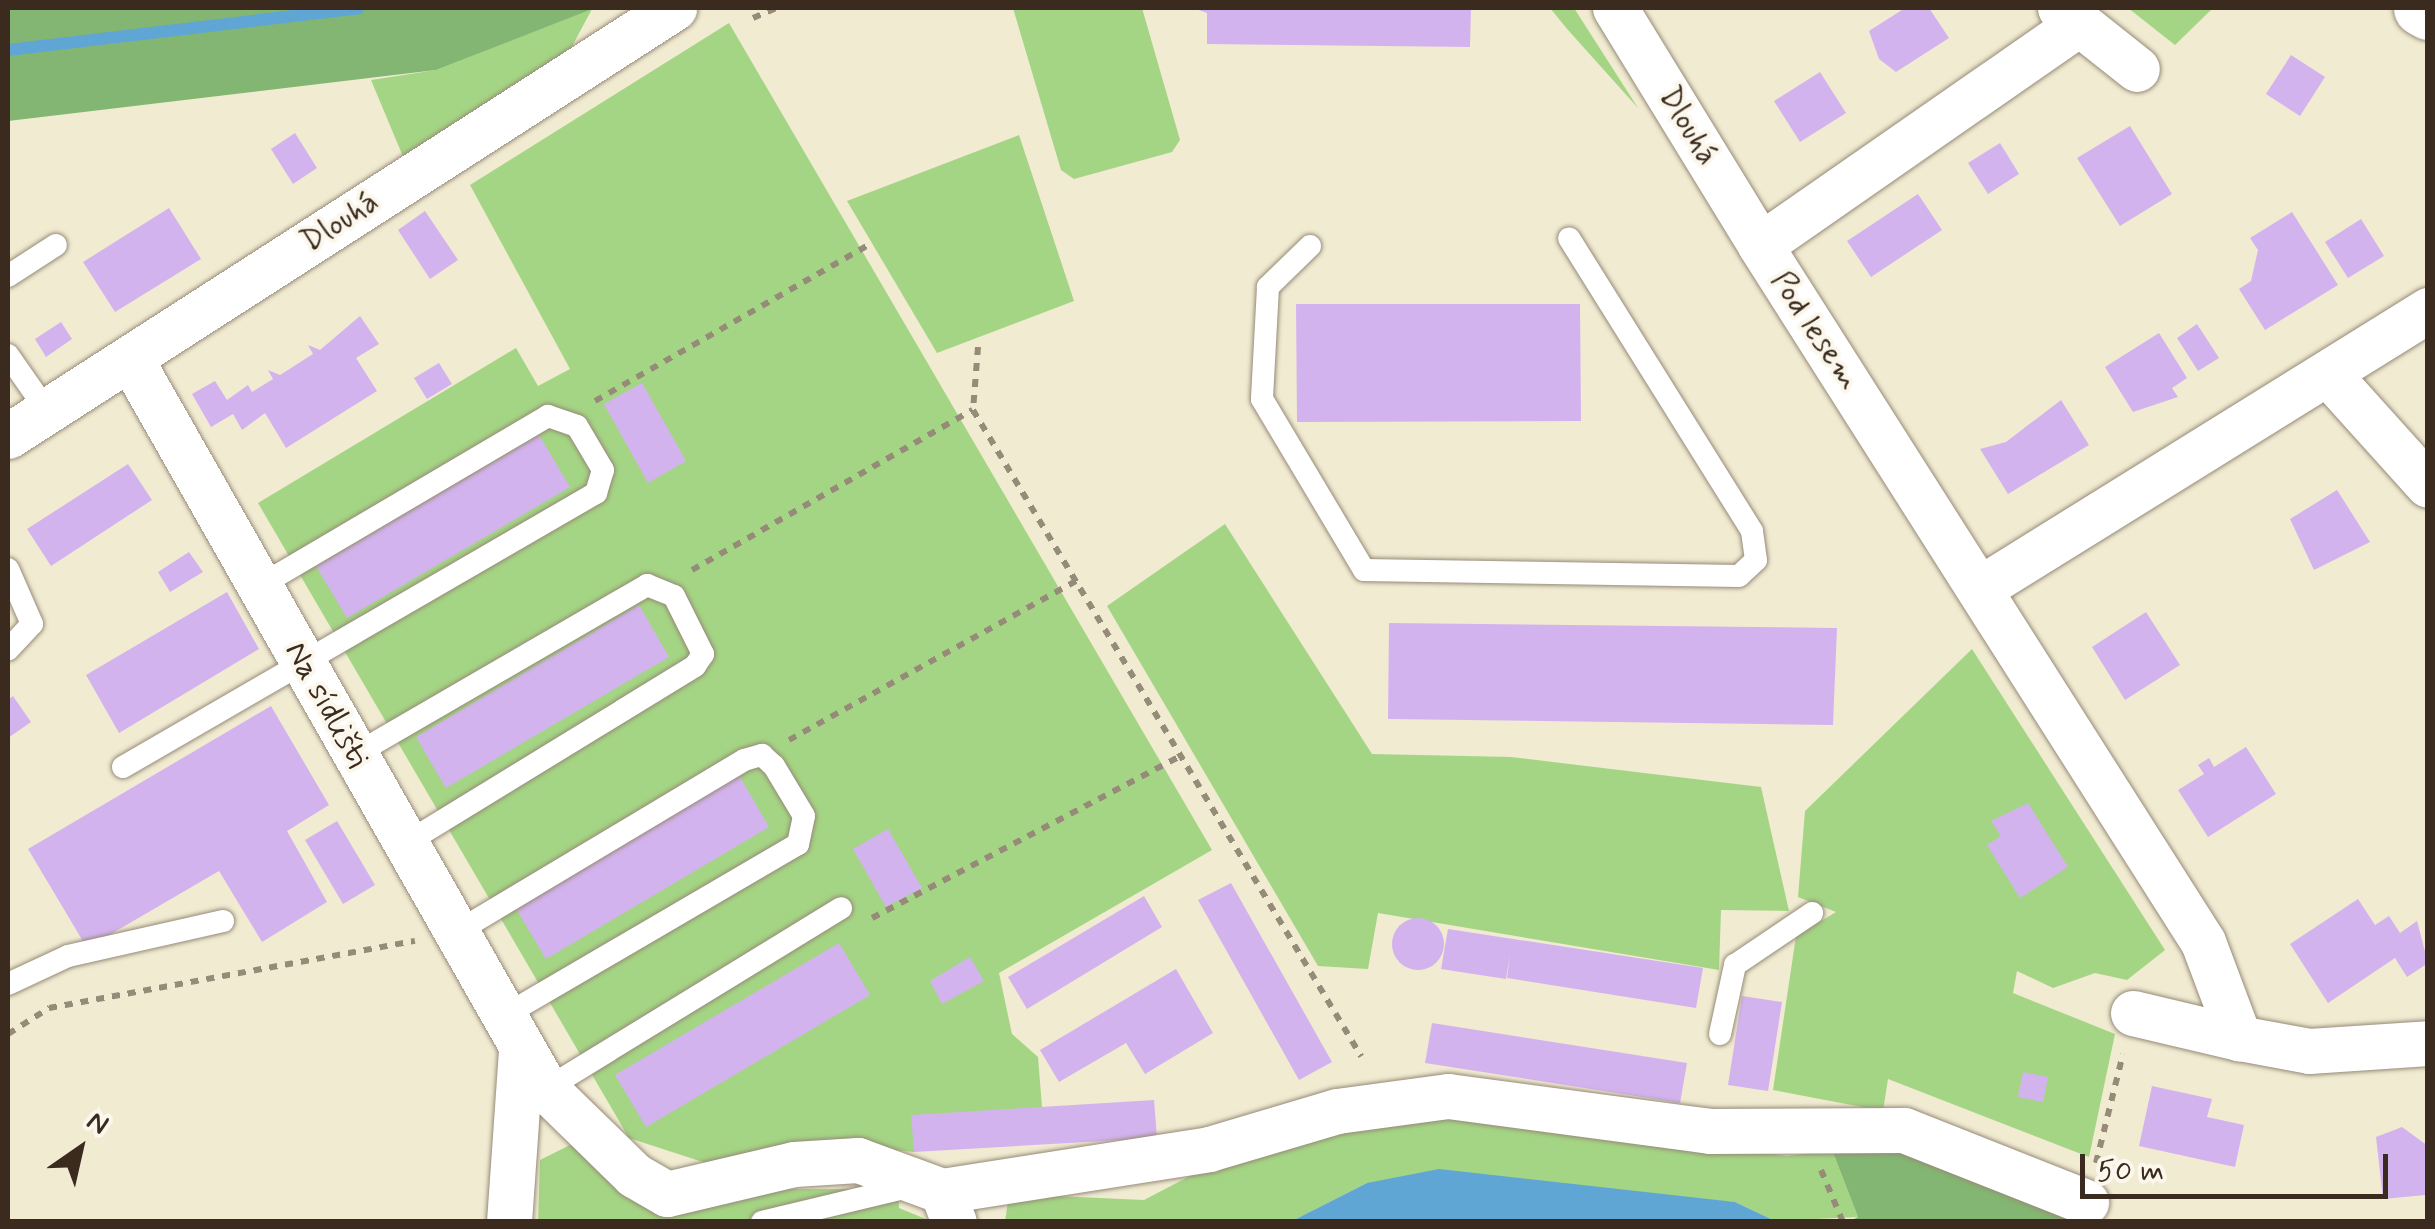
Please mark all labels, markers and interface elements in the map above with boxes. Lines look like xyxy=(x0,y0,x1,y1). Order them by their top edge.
street label: Dlouhá xyxy=(1650,80,1726,172)
street label: Dlouhá xyxy=(294,183,386,261)
street label: Pod lesem xyxy=(1761,262,1869,400)
street label: Na sídlišti xyxy=(276,635,376,775)
north arrow xyxy=(30,1099,130,1199)
text: N xyxy=(79,1103,115,1144)
scale bar xyxy=(2085,1134,2392,1196)
text: 50 m xyxy=(2097,1152,2164,1191)

